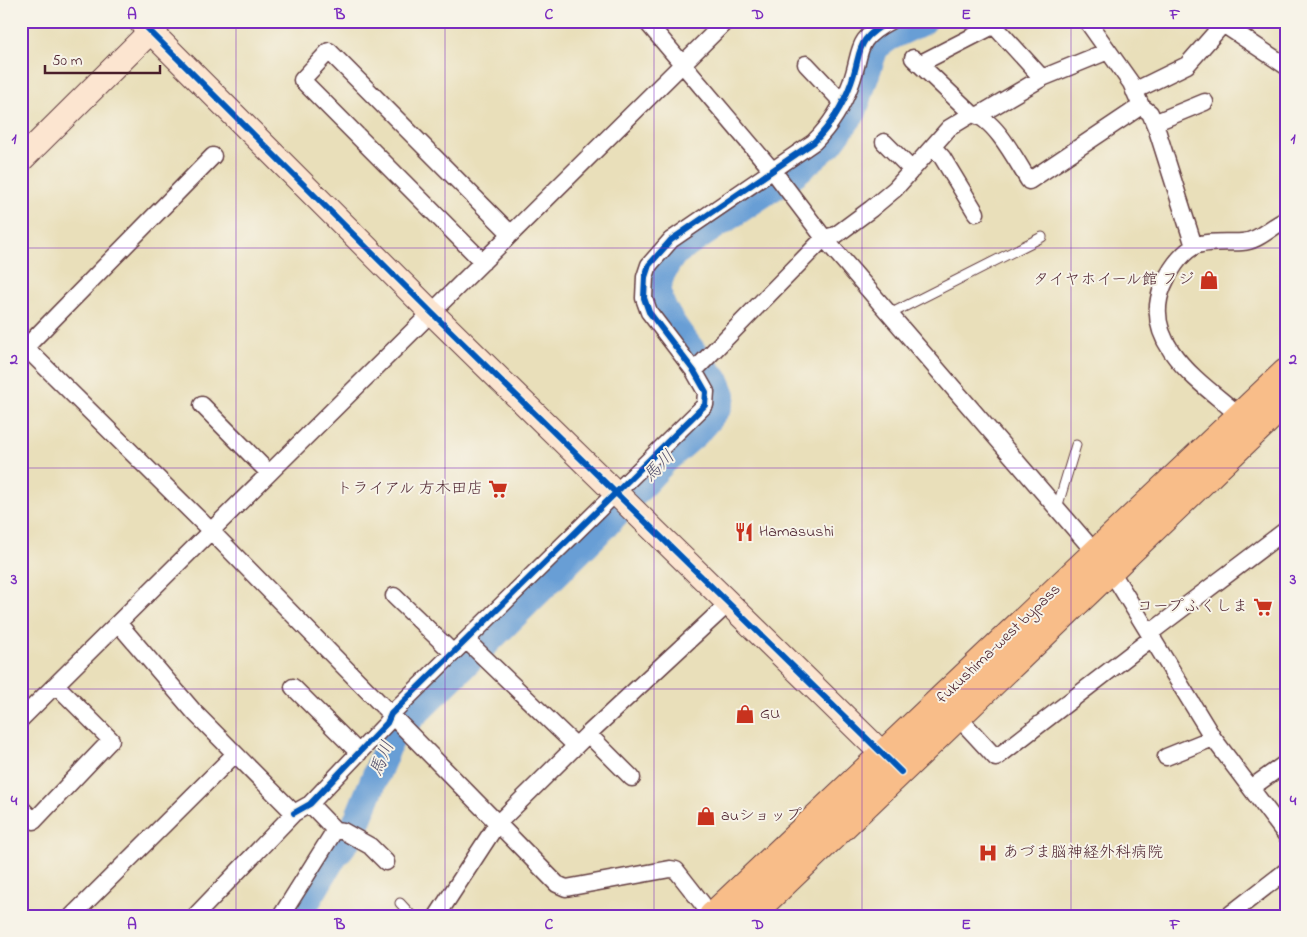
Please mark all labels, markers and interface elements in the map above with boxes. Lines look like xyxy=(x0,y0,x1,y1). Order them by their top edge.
text: A xyxy=(127,3,137,27)
text: B xyxy=(334,3,346,27)
text: C xyxy=(545,3,554,27)
text: D xyxy=(751,3,764,27)
text: E xyxy=(961,3,971,27)
text: F xyxy=(1169,3,1181,27)
scale bar xyxy=(45,42,160,74)
text: 50 m xyxy=(52,50,83,72)
text: 1 xyxy=(11,127,17,151)
text: 1 xyxy=(1290,127,1296,151)
place label: タイヤホイール館 フジ xyxy=(1033,268,1194,292)
shop icon: タイヤホイール館 フジ xyxy=(1198,269,1220,291)
text: 2 xyxy=(9,348,18,372)
text: 2 xyxy=(1288,348,1297,372)
water label: 馬川 xyxy=(638,445,682,489)
place label: トライアル 方木田店 xyxy=(337,477,483,501)
supermarket icon: トライアル 方木田店 xyxy=(487,478,509,500)
place label: Hamasushi xyxy=(759,520,834,544)
restaurant icon: Hamasushi xyxy=(733,521,755,543)
text: 3 xyxy=(10,568,18,592)
text: 3 xyxy=(1289,568,1297,592)
street label: fukushima-west bypass xyxy=(932,578,1066,710)
place label: コープふくしま xyxy=(1137,595,1248,619)
supermarket icon: コープふくしま xyxy=(1252,596,1274,618)
place label: GU xyxy=(760,702,780,726)
shop icon: GU xyxy=(734,703,756,725)
water label: 馬川 xyxy=(364,737,402,781)
text: 4 xyxy=(10,789,18,813)
text: 4 xyxy=(1289,789,1297,813)
place label: auショップ xyxy=(721,804,802,828)
shop icon: auショップ xyxy=(695,805,717,827)
place label: あづま脳神経外科病院 xyxy=(1003,841,1163,865)
hospital icon: あづま脳神経外科病院 xyxy=(977,842,999,864)
text: A xyxy=(127,913,137,937)
text: B xyxy=(334,913,346,937)
text: C xyxy=(545,913,554,937)
text: D xyxy=(751,913,764,937)
text: E xyxy=(961,913,971,937)
text: F xyxy=(1169,913,1181,937)

